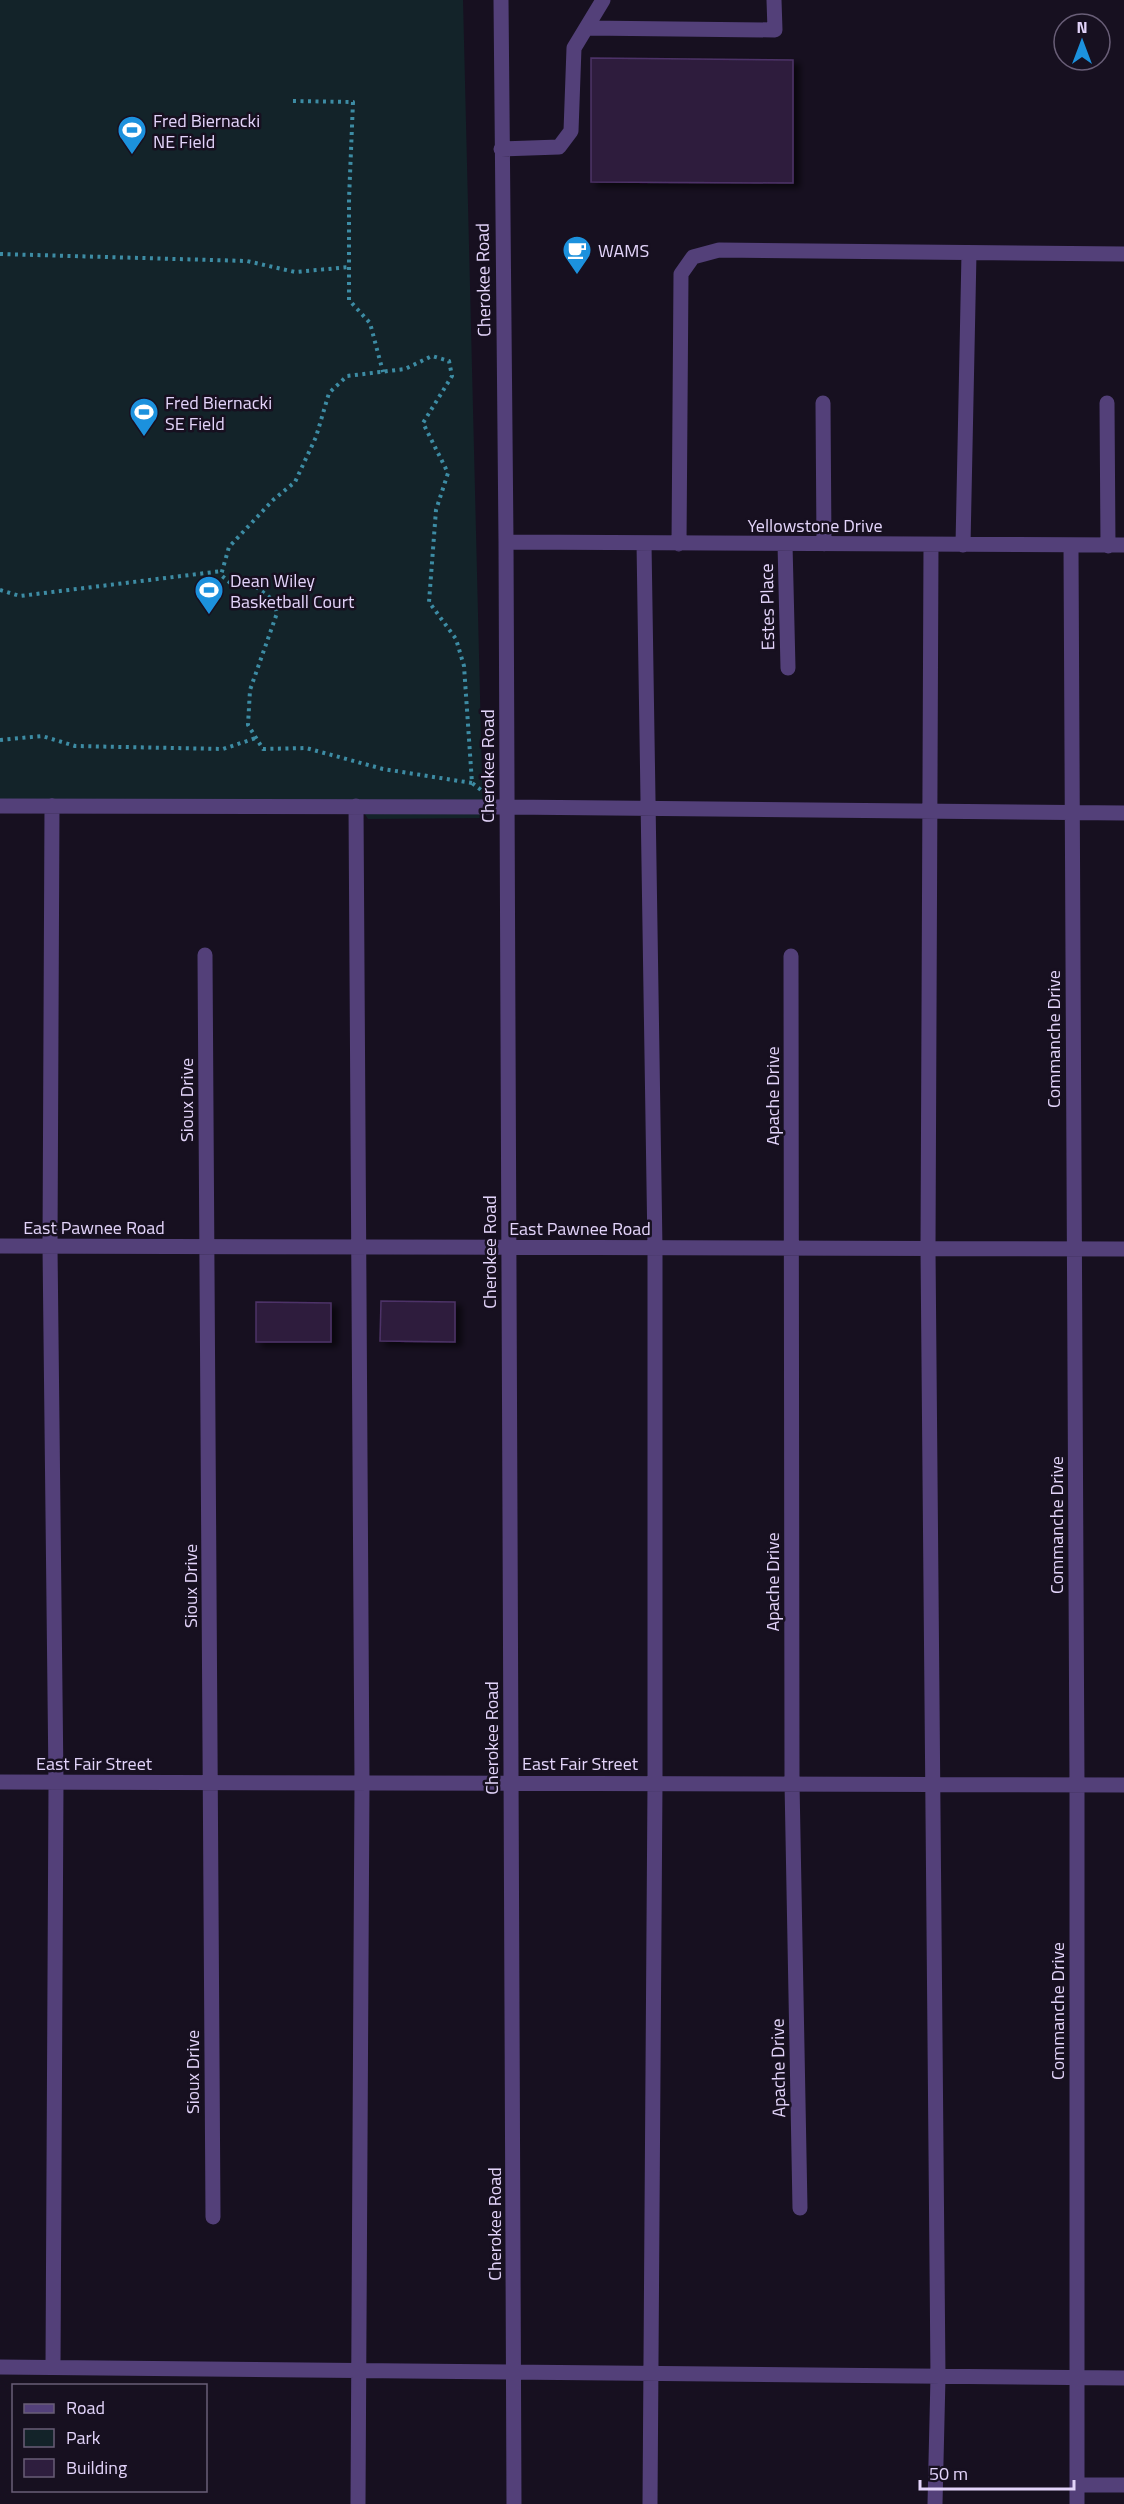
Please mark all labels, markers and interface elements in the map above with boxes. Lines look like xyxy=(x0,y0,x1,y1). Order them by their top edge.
north arrow xyxy=(1052,12,1112,72)
text: N xyxy=(1076,15,1088,39)
place label: Fred Biernacki NE Field xyxy=(153,107,260,155)
sports icon: Fred Biernacki NE Field xyxy=(116,114,148,156)
street label: Cherokee Road xyxy=(469,223,497,337)
cafe icon: WAMS xyxy=(561,234,593,276)
place label: WAMS xyxy=(598,237,649,264)
place label: Fred Biernacki SE Field xyxy=(165,389,272,437)
sports icon: Fred Biernacki SE Field xyxy=(128,396,160,438)
street label: Yellowstone Drive xyxy=(747,512,883,539)
street label: Estes Place xyxy=(753,563,781,651)
place label: Dean Wiley Basketball Court xyxy=(230,567,355,615)
sports icon: Dean Wiley Basketball Court xyxy=(193,574,225,616)
street label: Cherokee Road xyxy=(474,709,501,823)
street label: Commanche Drive xyxy=(1040,970,1067,1108)
street label: Apache Drive xyxy=(759,1046,786,1146)
street label: Sioux Drive xyxy=(173,1058,200,1142)
street label: Cherokee Road xyxy=(476,1195,503,1309)
street label: East Pawnee Road xyxy=(23,1214,165,1241)
street label: East Pawnee Road xyxy=(509,1215,651,1242)
street label: Commanche Drive xyxy=(1043,1456,1070,1594)
street label: Apache Drive xyxy=(759,1532,786,1632)
street label: Sioux Drive xyxy=(177,1544,204,1628)
street label: Cherokee Road xyxy=(478,1681,505,1795)
street label: East Fair Street xyxy=(36,1750,153,1777)
street label: East Fair Street xyxy=(522,1750,639,1777)
street label: Commanche Drive xyxy=(1044,1942,1071,2080)
street label: Apache Drive xyxy=(764,2018,792,2118)
street label: Sioux Drive xyxy=(179,2030,206,2114)
street label: Cherokee Road xyxy=(481,2167,508,2281)
legend xyxy=(12,2384,207,2492)
text: Road xyxy=(66,2394,105,2421)
text: Park xyxy=(66,2424,101,2451)
scale bar xyxy=(920,2453,1074,2491)
text: Building xyxy=(66,2454,127,2481)
text: 50 m xyxy=(929,2460,968,2487)

